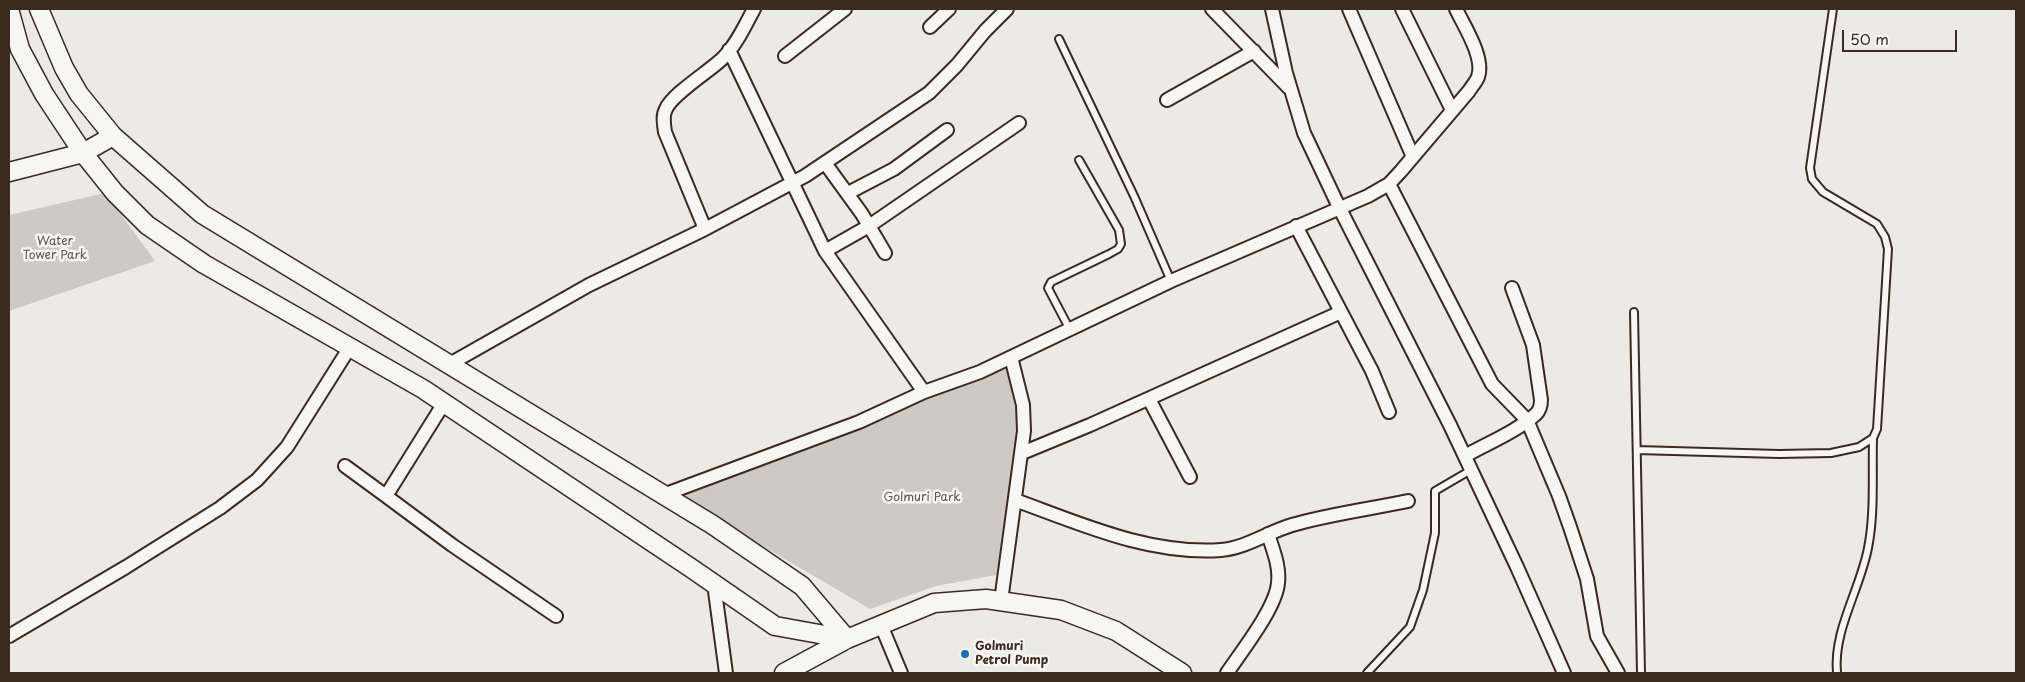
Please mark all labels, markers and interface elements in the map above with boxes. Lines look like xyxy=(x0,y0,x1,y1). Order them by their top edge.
scale bar xyxy=(1845,20,1960,52)
text: 50 m xyxy=(1850,27,1889,50)
park label: Water Tower Park xyxy=(23,235,87,263)
park label: Golmuri Park xyxy=(883,491,961,505)
place label: Golmuri Petrol Pump xyxy=(975,640,1048,668)
marker: Golmuri Petrol Pump xyxy=(959,648,971,660)

